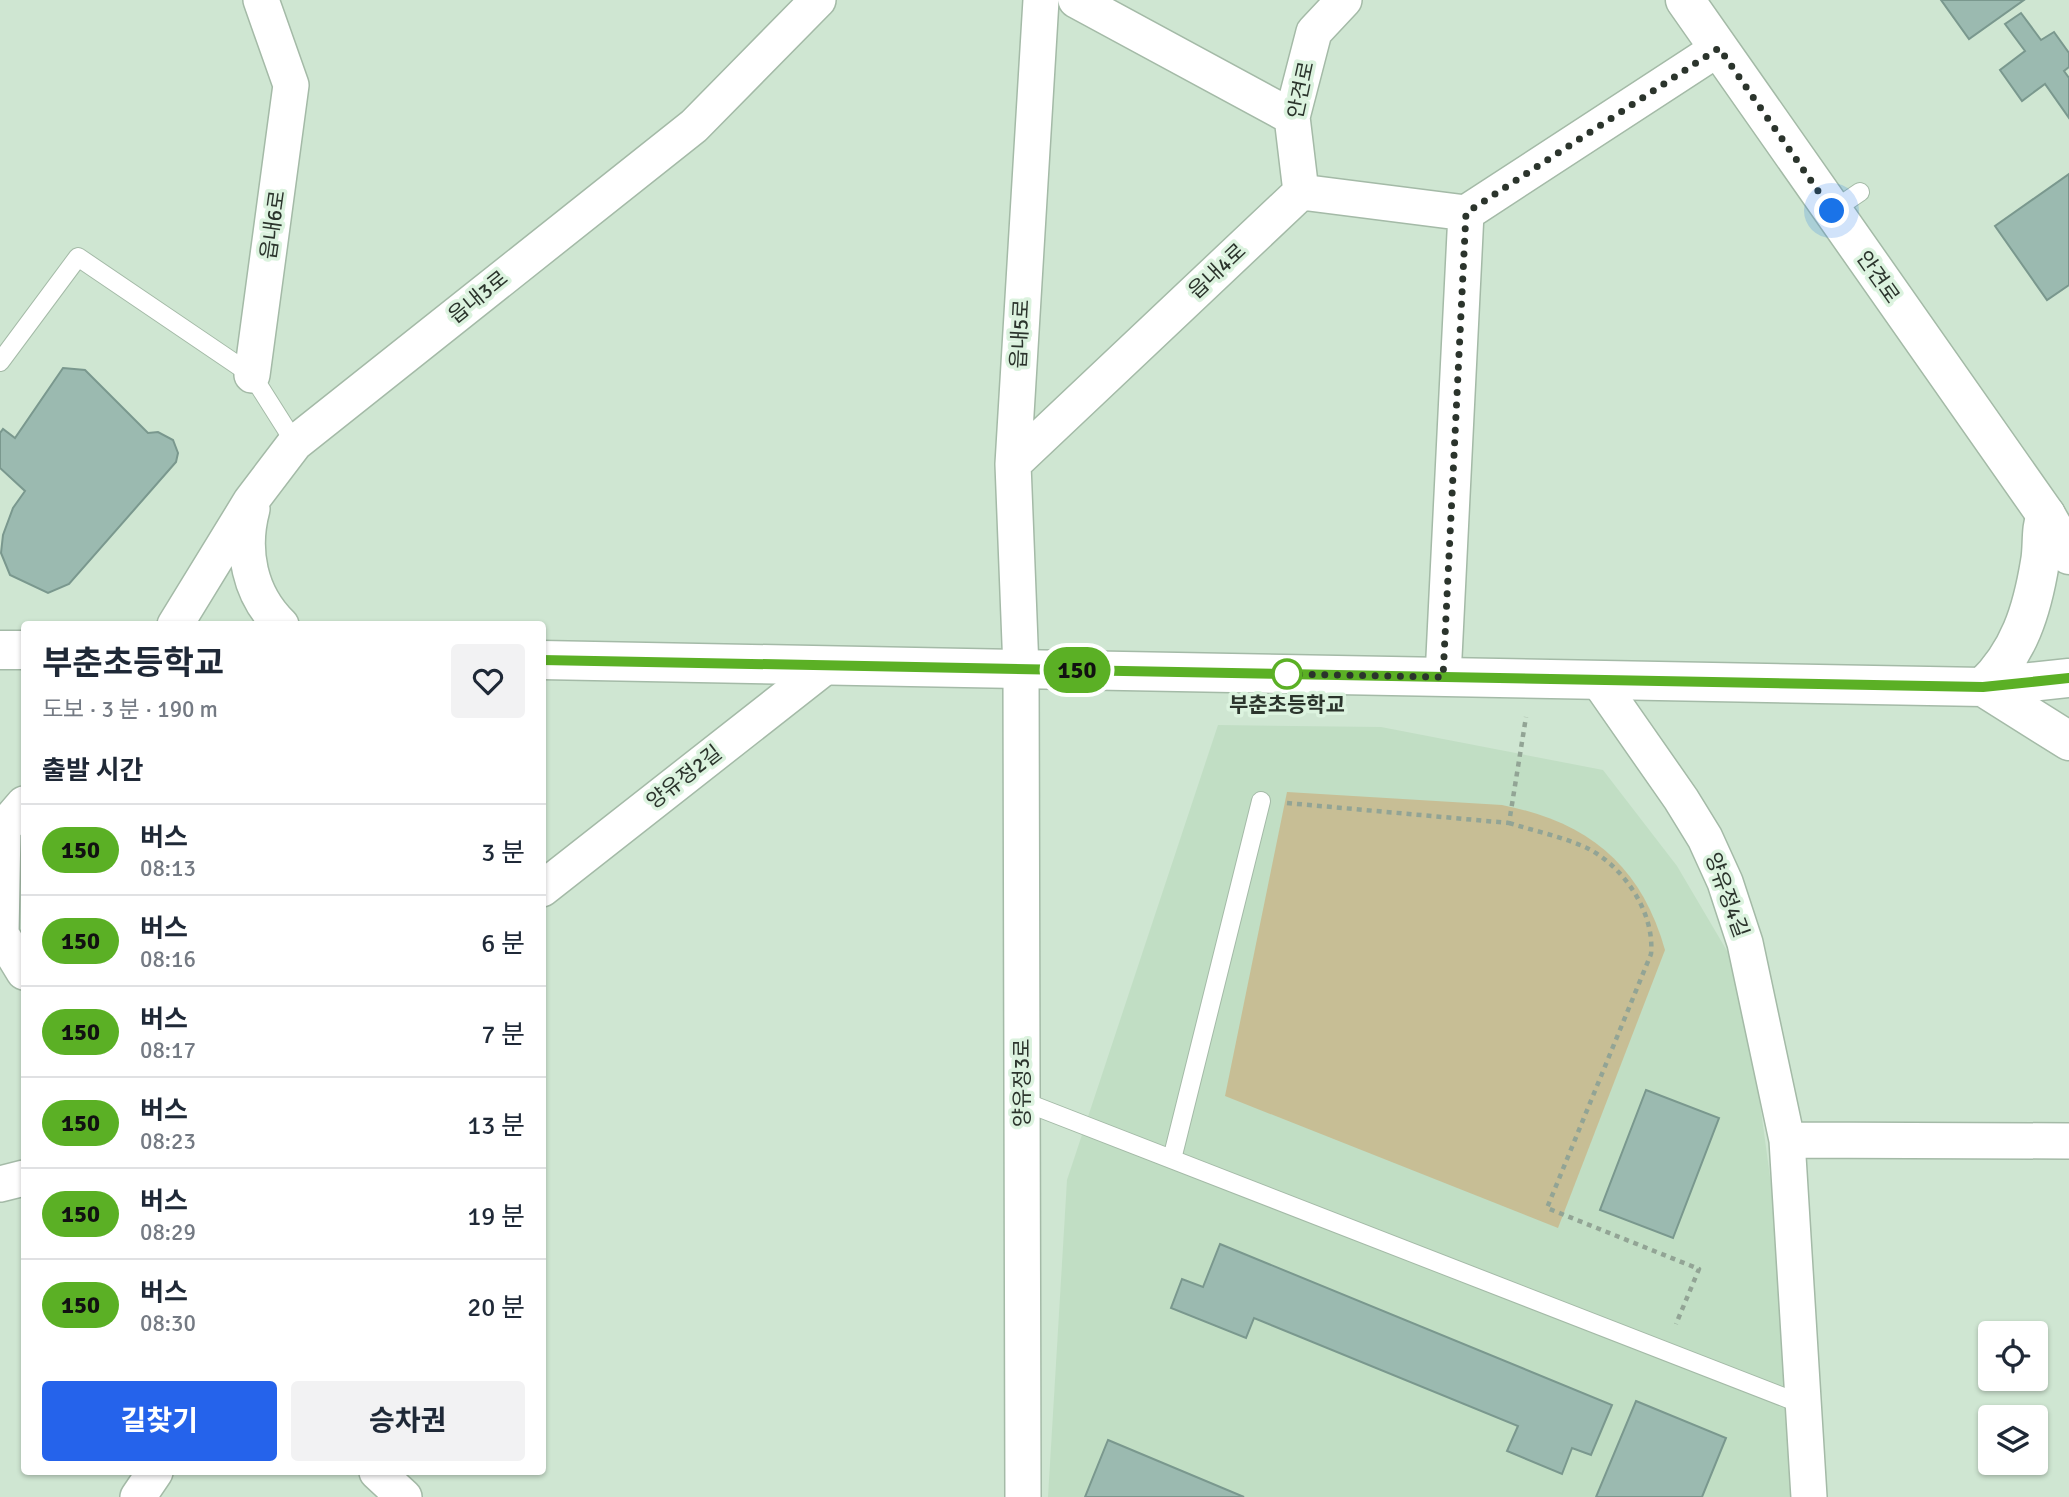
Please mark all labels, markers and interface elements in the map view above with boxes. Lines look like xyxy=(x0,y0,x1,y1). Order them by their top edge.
street label: 안견로 xyxy=(1282,59,1320,121)
street label: 읍내6로 xyxy=(255,189,291,261)
your location xyxy=(1814,193,1849,228)
street label: 읍내4로 xyxy=(1183,238,1251,304)
street label: 안견로 xyxy=(1851,246,1905,308)
street label: 읍내3로 xyxy=(443,265,513,329)
street label: 읍내5로 xyxy=(1005,299,1035,369)
text: 부춘초등학교 xyxy=(42,643,224,684)
button: heart xyxy=(451,644,525,718)
line badge: 150 xyxy=(1037,647,1117,693)
text: 150 xyxy=(1058,655,1096,685)
marker: 부춘초등학교 xyxy=(1272,659,1302,689)
place label: 부춘초등학교 xyxy=(1229,692,1345,718)
text: 도보 · 3 분 · 190 m xyxy=(42,695,218,724)
street label: 양유정2길 xyxy=(641,739,727,815)
text: 출발 시간 xyxy=(42,755,143,787)
text: 버스 xyxy=(140,822,188,854)
text: 150 xyxy=(61,835,100,865)
text: 3 분 xyxy=(481,837,525,869)
street label: 양유정4길 xyxy=(1700,849,1754,941)
text: 08:13 xyxy=(140,854,196,883)
text: 버스 xyxy=(140,913,188,945)
text: 150 xyxy=(61,926,100,956)
text: 6 분 xyxy=(481,928,525,960)
text: 08:16 xyxy=(140,945,196,974)
text: 버스 xyxy=(140,1004,188,1036)
text: 150 xyxy=(61,1017,100,1047)
text: 7 분 xyxy=(481,1019,525,1051)
text: 08:17 xyxy=(140,1036,196,1065)
street label: 양유정3로 xyxy=(1009,1039,1035,1127)
text: 버스 xyxy=(140,1095,188,1127)
text: 150 xyxy=(61,1108,100,1138)
text: 13 분 xyxy=(467,1110,525,1142)
text: 08:23 xyxy=(140,1127,196,1156)
text: 버스 xyxy=(140,1186,188,1218)
text: 150 xyxy=(61,1199,100,1229)
text: 19 분 xyxy=(467,1201,525,1233)
text: 08:29 xyxy=(140,1218,196,1247)
text: 버스 xyxy=(140,1277,188,1309)
text: 150 xyxy=(61,1290,100,1320)
text: 20 분 xyxy=(467,1292,525,1324)
text: 08:30 xyxy=(140,1309,196,1338)
map controls xyxy=(1978,1321,2048,1475)
button: locate xyxy=(1978,1321,2048,1391)
button: 길찾기 xyxy=(42,1381,277,1461)
button: 승차권 xyxy=(291,1381,525,1461)
button: layers xyxy=(1978,1405,2048,1475)

